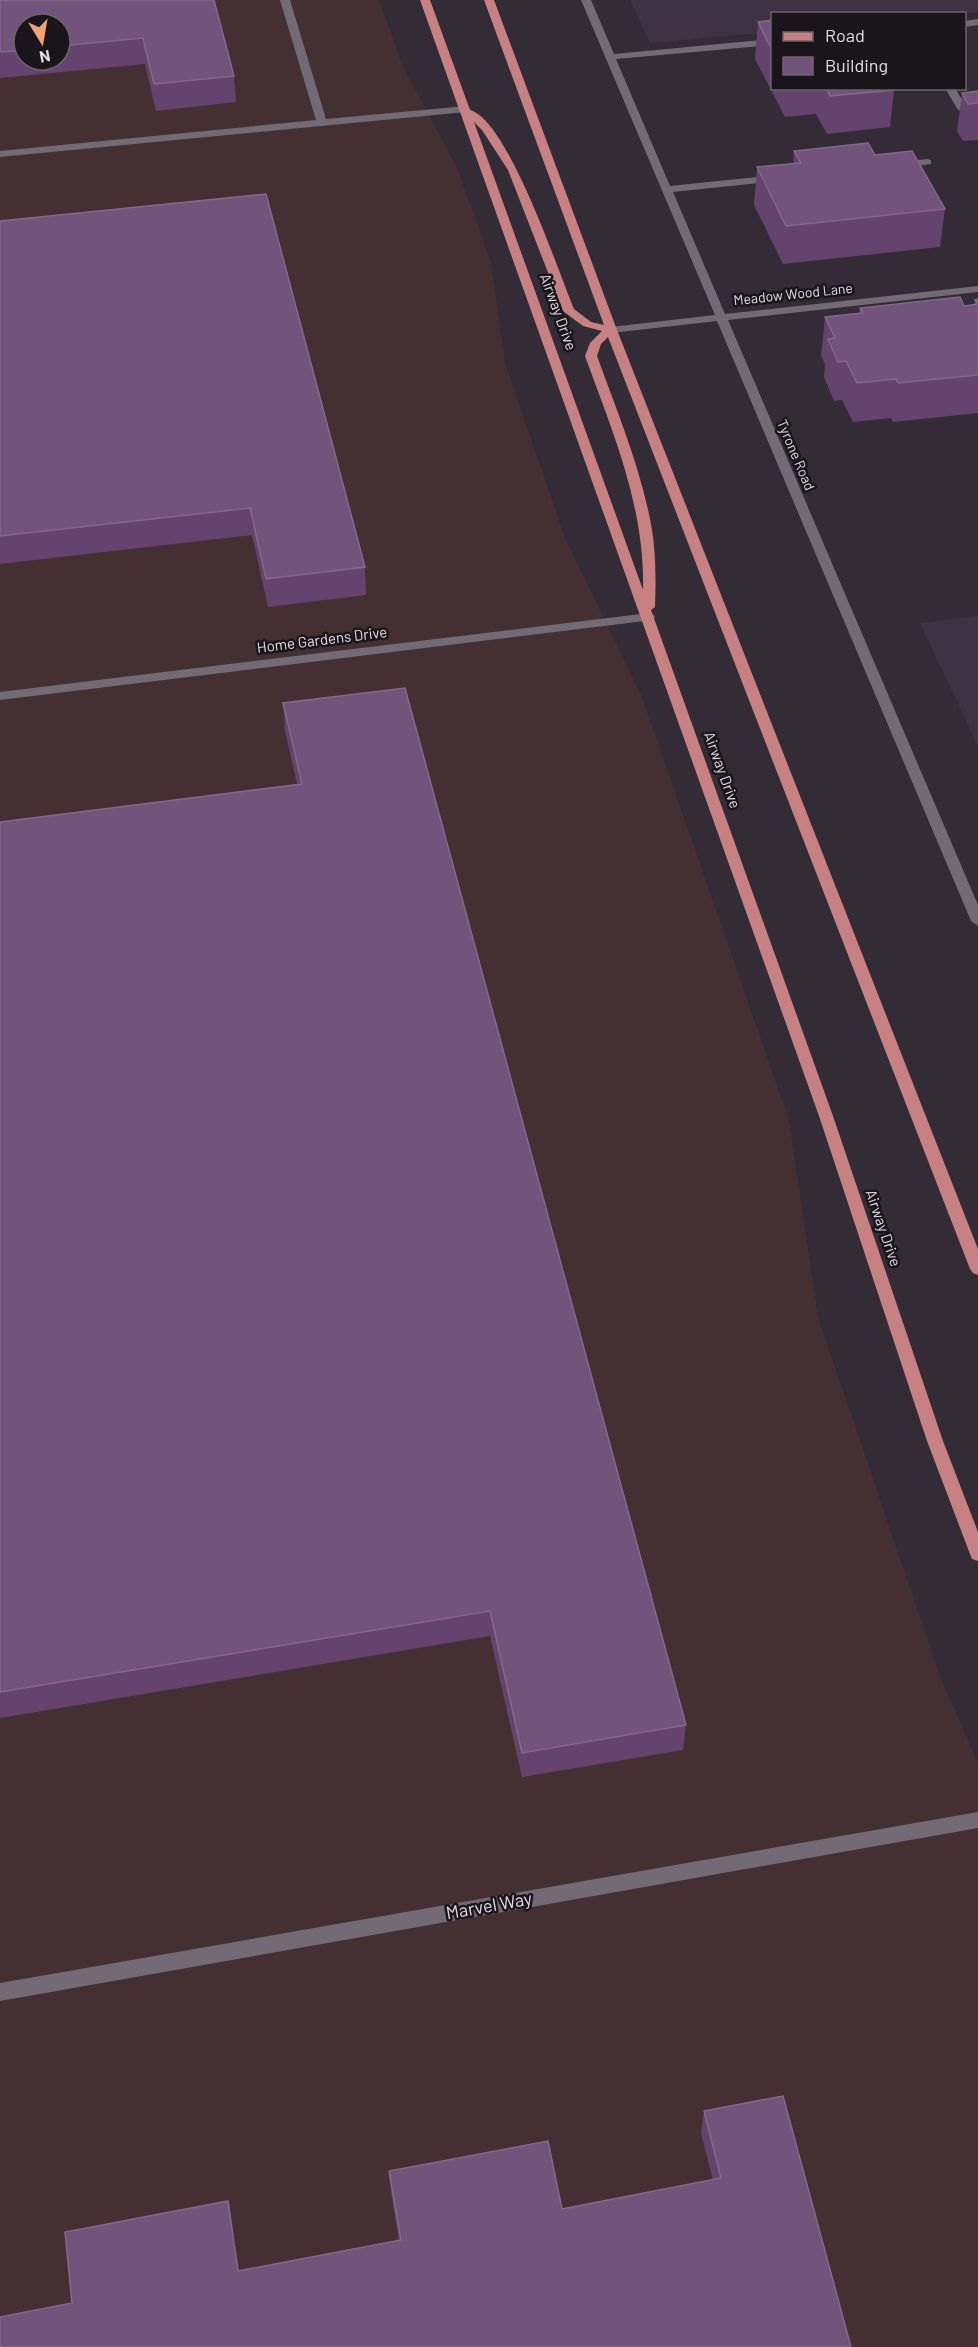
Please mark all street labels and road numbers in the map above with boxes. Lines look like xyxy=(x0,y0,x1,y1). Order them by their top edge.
street label: Airway Drive xyxy=(537,271,581,353)
street label: Meadow Wood Lane xyxy=(732,279,853,308)
street label: Tyrone Road xyxy=(774,417,819,493)
street label: Home Gardens Drive xyxy=(256,622,388,656)
street label: Airway Drive xyxy=(701,729,745,811)
street label: Airway Drive xyxy=(862,1187,906,1269)
street label: Marvel Way xyxy=(444,1887,534,1923)

